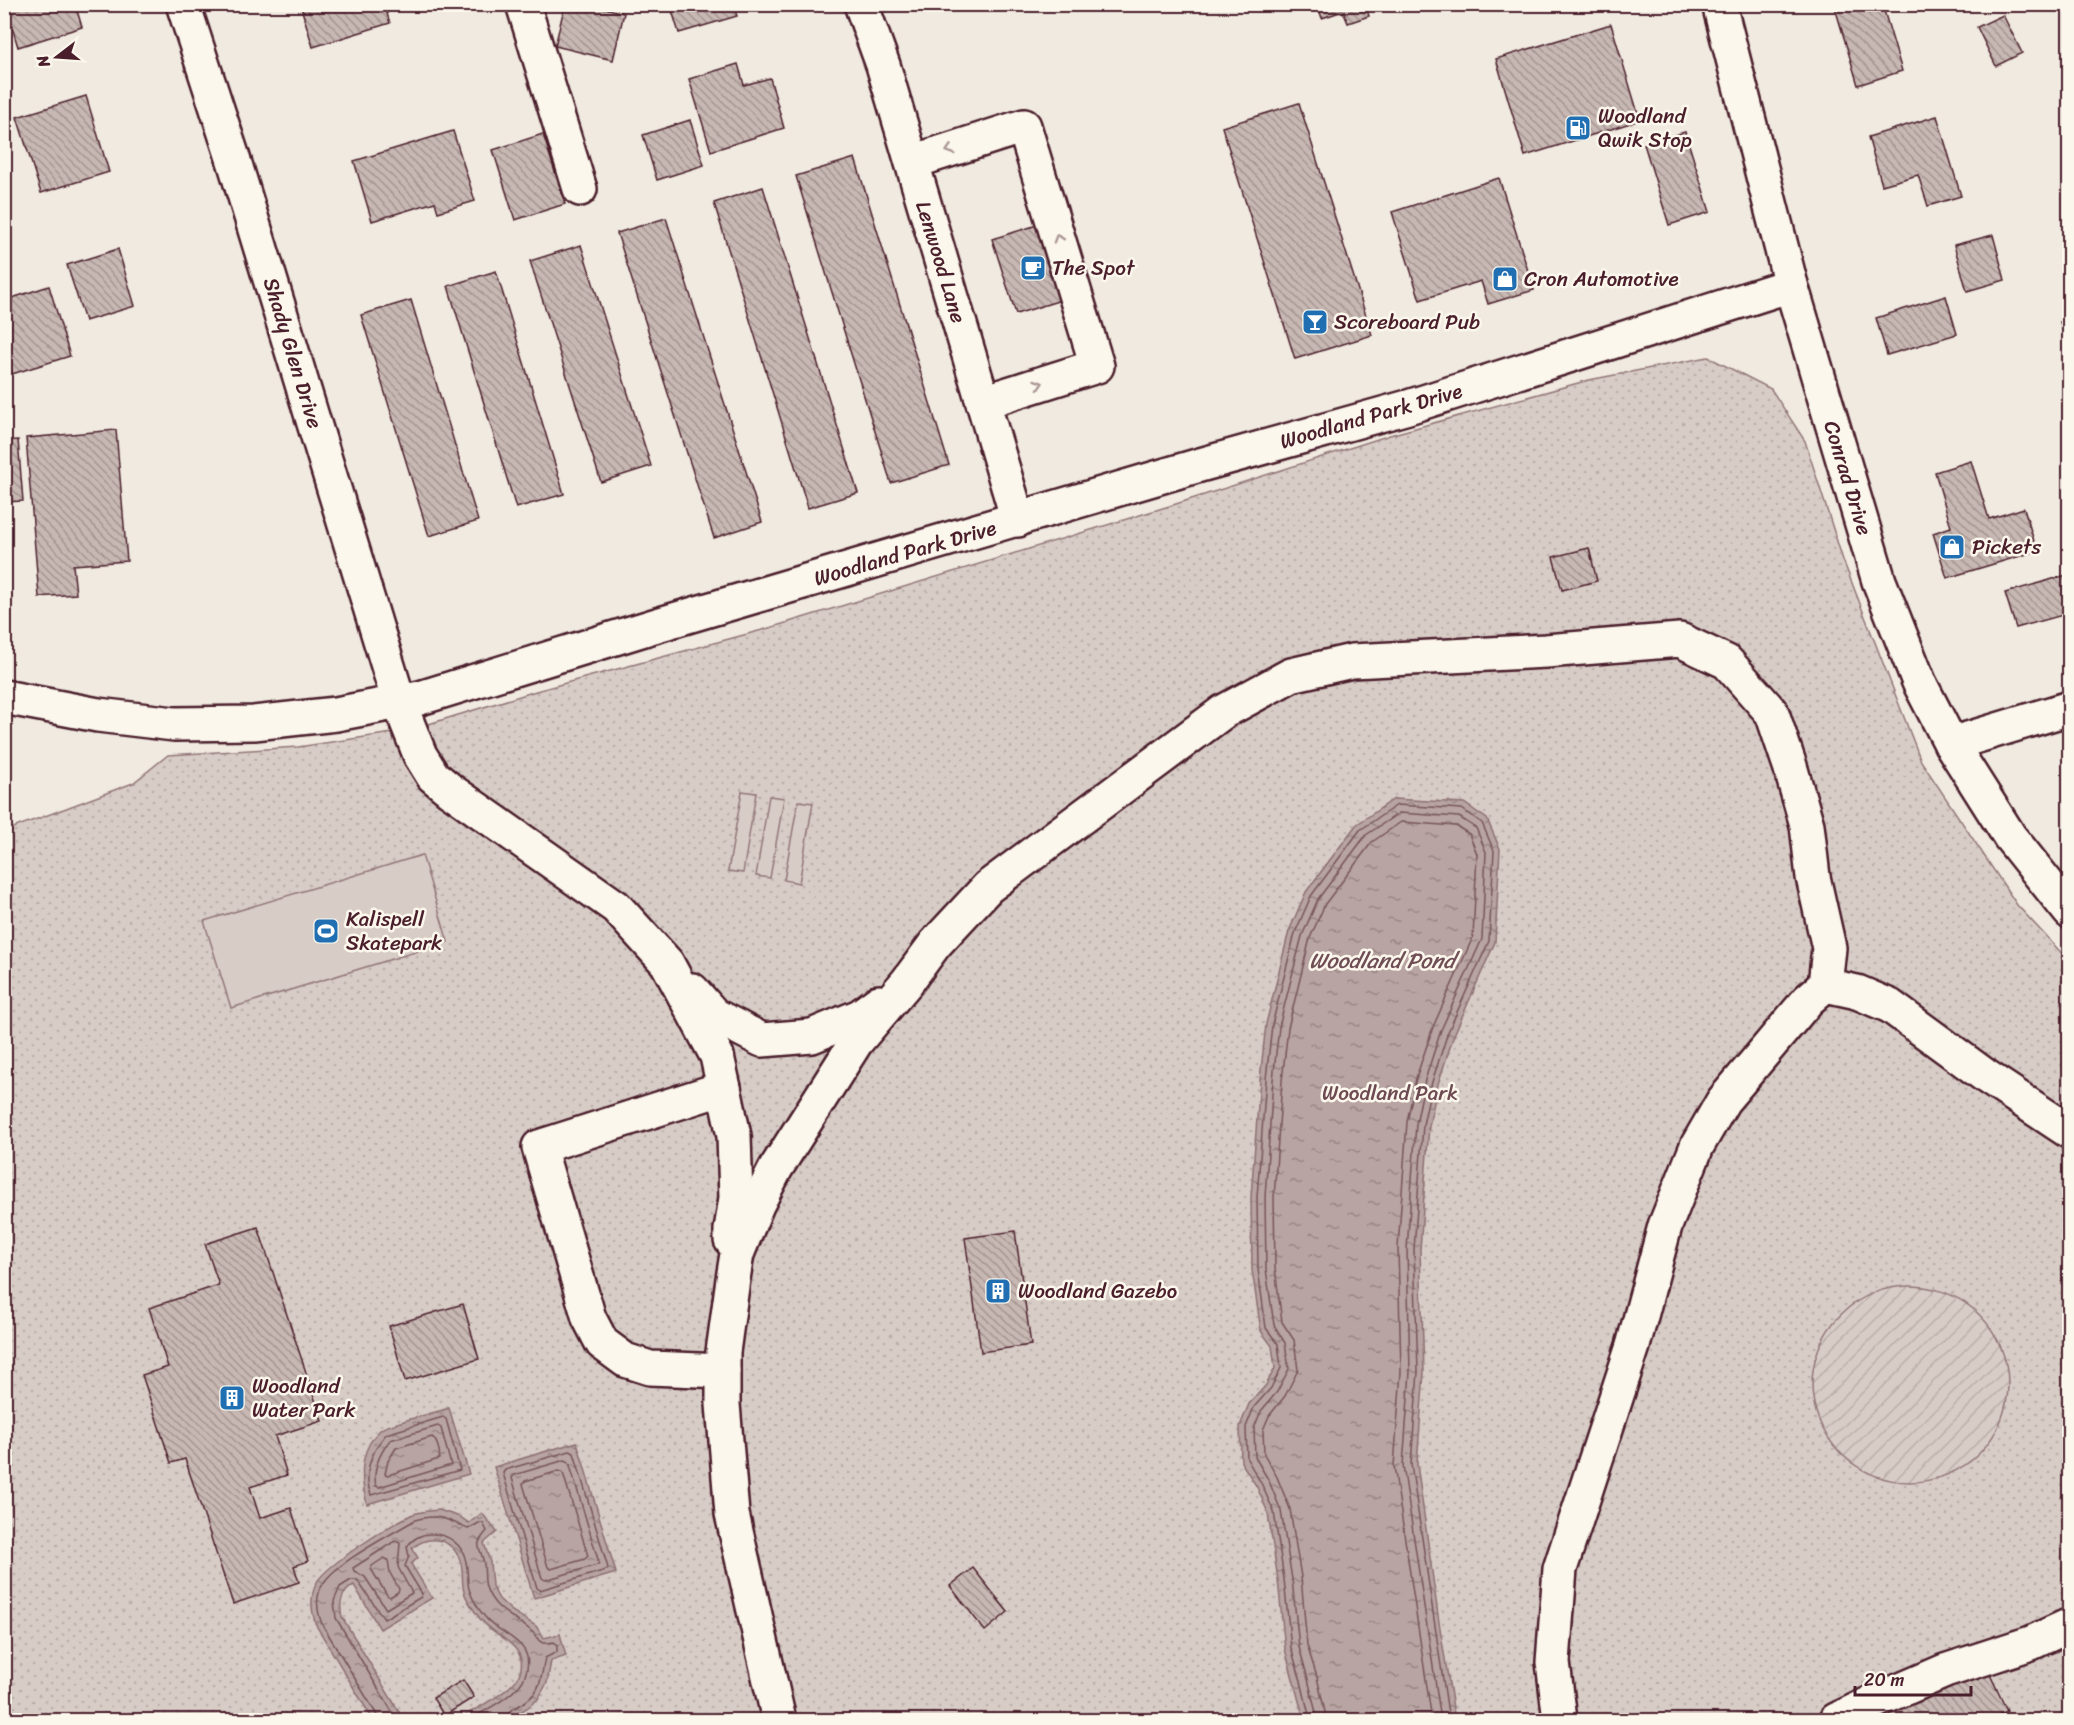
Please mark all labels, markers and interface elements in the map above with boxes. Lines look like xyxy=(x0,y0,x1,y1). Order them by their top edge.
north arrow xyxy=(27,27,87,87)
text: N xyxy=(27,51,59,72)
place label: Woodland Qwik Stop xyxy=(1598,97,1692,159)
fuel station icon: Woodland Qwik Stop xyxy=(1563,113,1593,143)
one-way arrow xyxy=(945,143,956,155)
street label: Lenwood Lane xyxy=(904,196,978,328)
one-way arrow xyxy=(1053,233,1065,243)
place label: The Spot xyxy=(1052,249,1136,287)
cafe icon: The Spot xyxy=(1018,253,1048,283)
place label: Cron Automotive xyxy=(1524,260,1679,298)
shop icon: Cron Automotive xyxy=(1490,264,1520,294)
street label: Shady Glen Drive xyxy=(252,273,334,433)
place label: Scoreboard Pub xyxy=(1334,303,1480,341)
bar icon: Scoreboard Pub xyxy=(1300,307,1330,337)
street label: Woodland Park Drive xyxy=(1275,372,1467,460)
one-way arrow xyxy=(1033,379,1044,392)
street label: Conrad Drive xyxy=(1813,416,1884,540)
street label: Woodland Park Drive xyxy=(809,509,1001,597)
place label: Pickets xyxy=(1972,528,2041,566)
shop icon: Pickets xyxy=(1937,532,1967,562)
place label: Kalispell Skatepark xyxy=(346,900,442,962)
sports icon: Kalispell Skatepark xyxy=(311,916,341,946)
water label: Woodland Pond xyxy=(1309,941,1460,980)
park label: Woodland Park xyxy=(1322,1074,1458,1112)
place label: Woodland Gazebo xyxy=(1018,1272,1177,1310)
building icon: Woodland Gazebo xyxy=(983,1276,1013,1306)
place label: Woodland Water Park xyxy=(252,1367,356,1429)
building icon: Woodland Water Park xyxy=(217,1383,247,1413)
scale bar xyxy=(1855,1659,1970,1697)
text: 20 m xyxy=(1864,1664,1904,1696)

